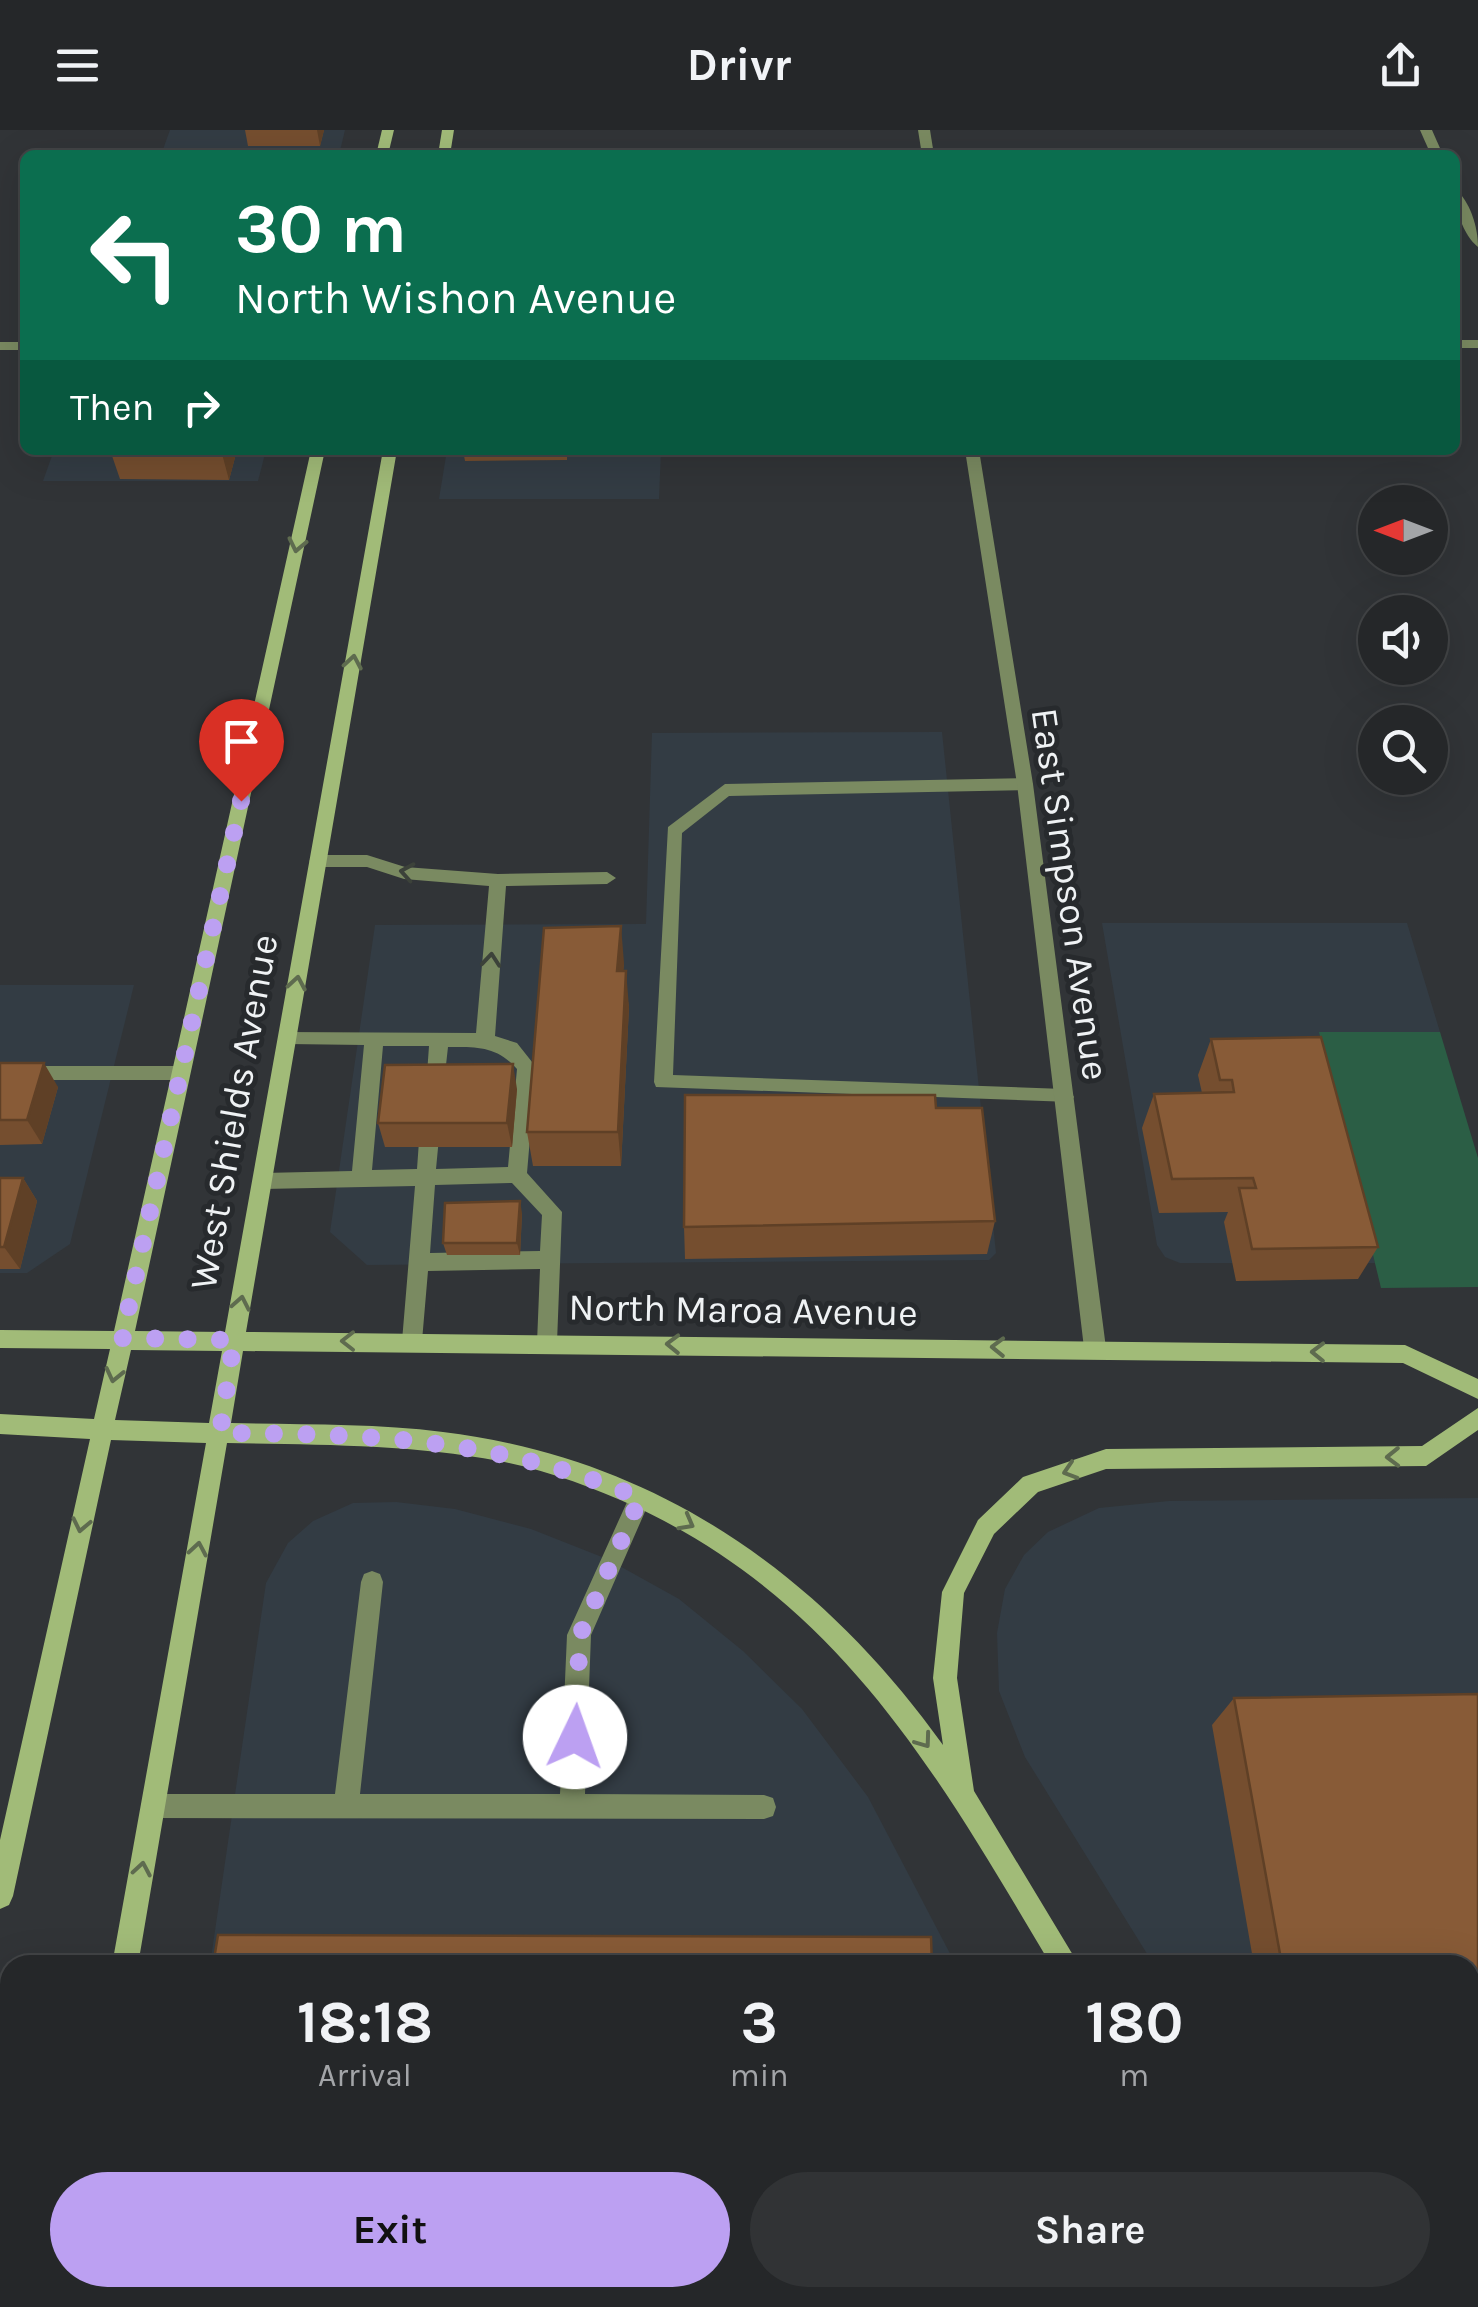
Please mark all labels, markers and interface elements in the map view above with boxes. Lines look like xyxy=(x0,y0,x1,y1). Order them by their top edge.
icon: menu xyxy=(50,38,105,93)
icon: share xyxy=(1373,38,1428,93)
text: Drivr xyxy=(687,39,791,91)
text: 30 m xyxy=(235,188,407,270)
icon: left xyxy=(70,190,200,320)
text: North Wishon Avenue xyxy=(235,272,676,324)
icon: right xyxy=(174,380,229,435)
text: Then xyxy=(70,385,154,430)
north arrow xyxy=(1358,485,1448,575)
map controls xyxy=(1358,485,1448,795)
one-way arrow xyxy=(288,536,309,553)
button: sound xyxy=(1358,595,1448,685)
one-way arrow xyxy=(342,654,363,671)
pin xyxy=(199,699,284,802)
street label: East Simpson Avenue xyxy=(1022,705,1118,1083)
button: search xyxy=(1358,705,1448,795)
icon: arrive xyxy=(214,714,269,769)
one-way arrow xyxy=(399,862,416,883)
street label: West Shields Avenue xyxy=(181,931,287,1293)
one-way arrow xyxy=(480,951,502,967)
one-way arrow xyxy=(286,974,307,991)
street label: North Maroa Avenue xyxy=(568,1284,918,1336)
one-way arrow xyxy=(230,1294,251,1311)
one-way arrow xyxy=(339,1330,354,1352)
one-way arrow xyxy=(664,1333,680,1355)
one-way arrow xyxy=(989,1336,1004,1358)
one-way arrow xyxy=(1310,1342,1326,1363)
one-way arrow xyxy=(105,1366,126,1383)
one-way arrow xyxy=(1385,1446,1400,1468)
one-way arrow xyxy=(1063,1459,1080,1480)
one-way arrow xyxy=(676,1511,694,1530)
one-way arrow xyxy=(72,1516,93,1533)
one-way arrow xyxy=(187,1541,208,1557)
position arrow xyxy=(523,1685,627,1789)
one-way arrow xyxy=(912,1730,929,1748)
one-way arrow xyxy=(131,1861,152,1877)
text: 18:18 xyxy=(297,1987,433,2057)
text: 3 xyxy=(741,1987,778,2057)
text: 180 xyxy=(1085,1987,1183,2057)
text: Arrival xyxy=(318,2057,412,2094)
text: min xyxy=(730,2057,789,2094)
text: m xyxy=(1119,2057,1149,2094)
button: Exit xyxy=(50,2172,730,2287)
button: Share xyxy=(750,2172,1430,2287)

